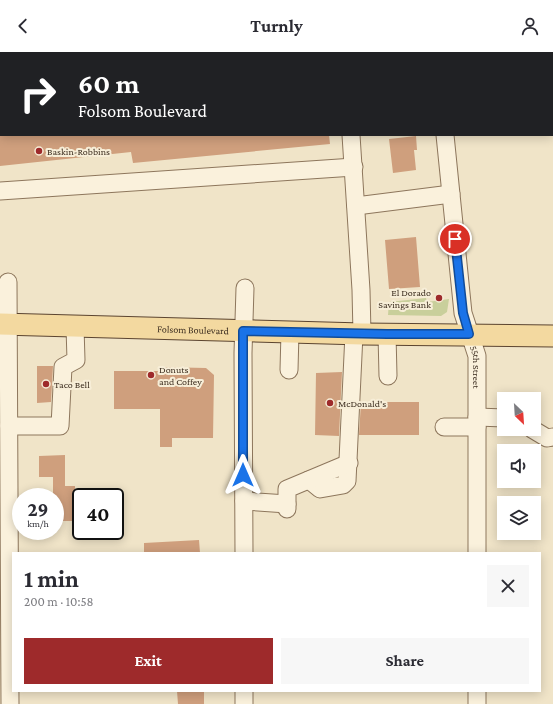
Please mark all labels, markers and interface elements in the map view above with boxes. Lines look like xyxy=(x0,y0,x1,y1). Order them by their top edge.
icon: back xyxy=(12,15,34,37)
icon: person xyxy=(519,15,541,37)
text: Turnly xyxy=(250,16,303,36)
icon: right xyxy=(12,68,64,120)
text: 60 m xyxy=(78,68,139,99)
text: Folsom Boulevard xyxy=(78,101,207,121)
marker: Baskin-Robbins xyxy=(34,146,44,156)
place label: Baskin-Robbins xyxy=(47,146,110,157)
pin xyxy=(438,222,472,256)
icon: arrive xyxy=(444,228,466,250)
place label: El Dorado Savings Bank xyxy=(378,287,431,310)
marker: El Dorado Savings Bank xyxy=(434,293,444,303)
street label: Folsom Boulevard xyxy=(157,323,230,336)
street label: 55th Street xyxy=(468,344,483,389)
place label: Donuts and Coffey xyxy=(159,364,202,387)
marker: Donuts and Coffey xyxy=(146,370,156,380)
marker: Taco Bell xyxy=(41,379,51,389)
place label: Taco Bell xyxy=(54,379,90,390)
north arrow xyxy=(497,392,541,436)
map controls xyxy=(497,392,541,540)
marker: McDonald's xyxy=(325,398,335,408)
place label: McDonald's xyxy=(338,398,386,409)
button: sound xyxy=(497,444,541,488)
position arrow xyxy=(222,454,264,496)
speed limit sign: 40 xyxy=(72,488,124,540)
button: layers xyxy=(497,496,541,540)
text: 29 xyxy=(27,498,49,520)
text: km/h xyxy=(27,518,49,529)
text: 1 min xyxy=(24,565,79,592)
button: close xyxy=(487,565,529,607)
text: 200 m · 10:58 xyxy=(24,594,94,609)
button: Exit xyxy=(24,638,273,684)
button: Share xyxy=(281,638,529,684)

